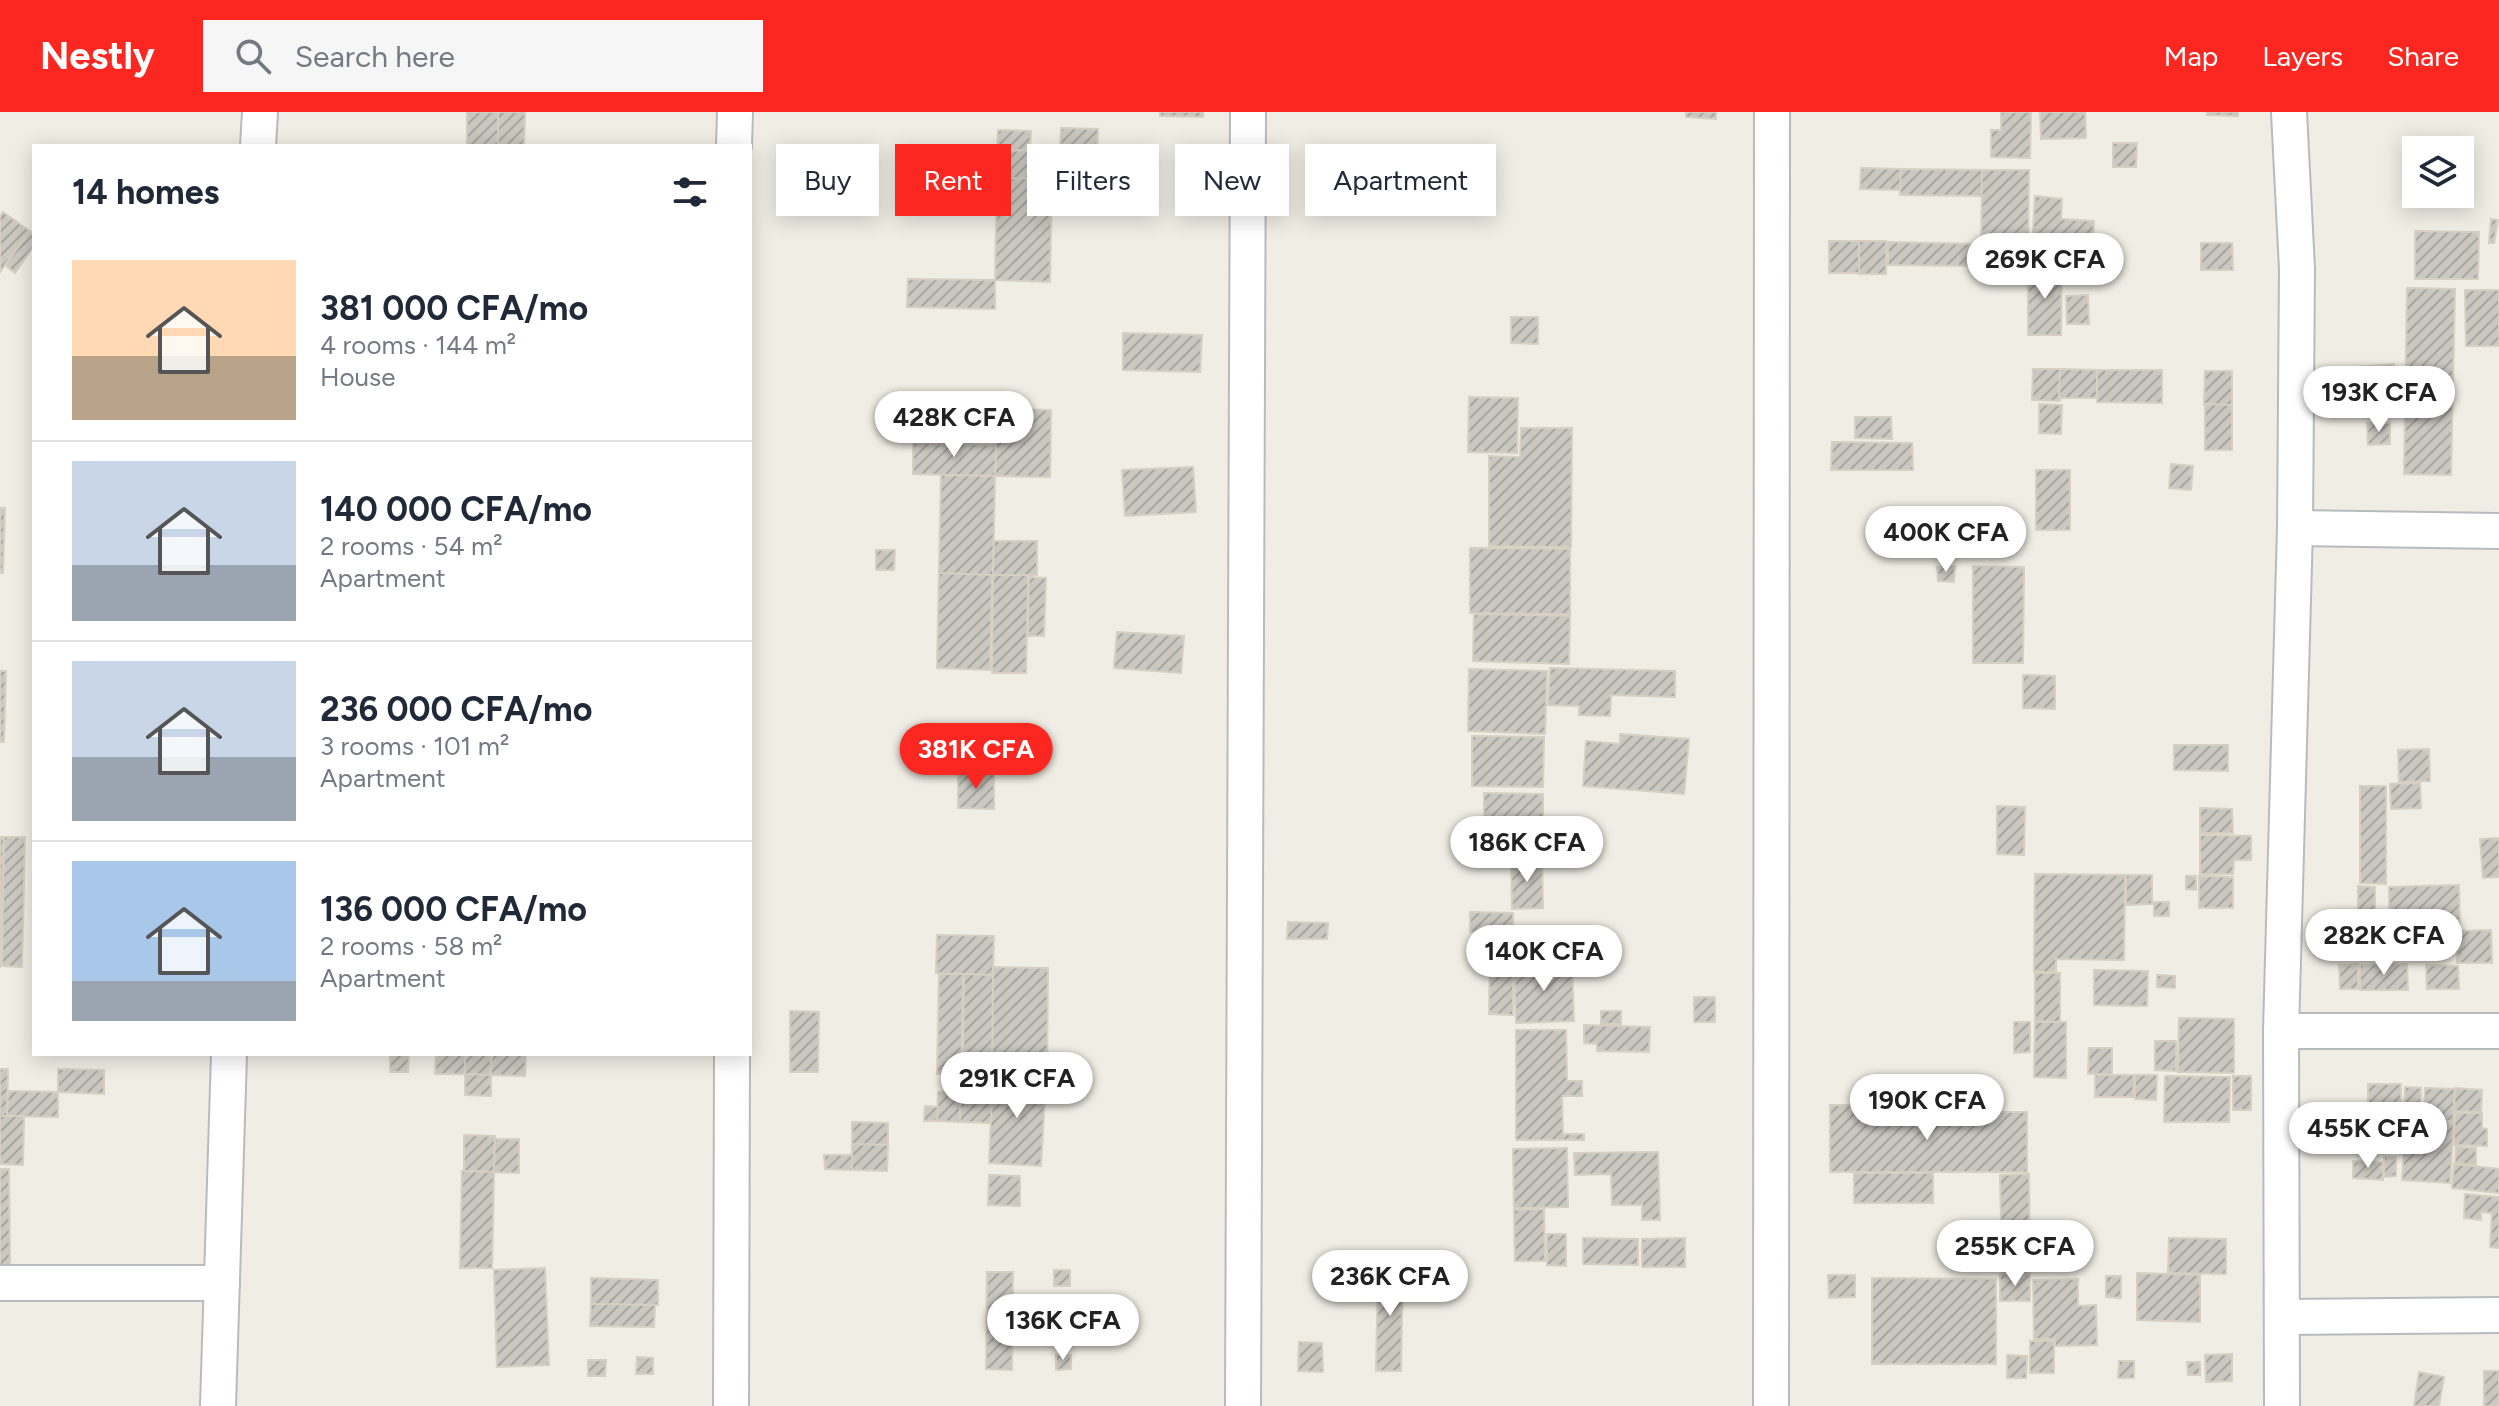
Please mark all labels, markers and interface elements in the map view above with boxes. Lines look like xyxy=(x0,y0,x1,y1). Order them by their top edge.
search box xyxy=(203,20,763,92)
text: Nestly xyxy=(40,33,155,79)
icon: search xyxy=(231,34,275,78)
text: Search here xyxy=(295,38,455,75)
text: Map xyxy=(2164,39,2218,73)
text: Layers xyxy=(2262,39,2343,73)
text: Share xyxy=(2387,39,2459,73)
map controls xyxy=(2402,136,2474,208)
button: layers xyxy=(2402,136,2474,208)
chip: Buy xyxy=(776,144,879,216)
chip: Rent xyxy=(895,144,1011,216)
chip: Filters xyxy=(1027,144,1159,216)
chip: New xyxy=(1175,144,1289,216)
chip: Apartment xyxy=(1305,144,1496,216)
icon: filters xyxy=(668,170,712,214)
text: 14 homes xyxy=(72,172,219,213)
pin: 269K CFA xyxy=(1962,233,2128,301)
text: 269K CFA xyxy=(1985,243,2105,275)
text: 381 000 CFA/mo xyxy=(320,288,588,329)
icon: home xyxy=(136,292,232,388)
text: 4 rooms · 144 m² xyxy=(320,329,516,361)
text: House xyxy=(320,361,395,393)
pin: 193K CFA xyxy=(2296,366,2462,434)
text: 193K CFA xyxy=(2321,376,2437,408)
pin: 428K CFA xyxy=(871,391,1037,459)
text: 428K CFA xyxy=(893,401,1015,433)
text: 140 000 CFA/mo xyxy=(320,489,592,530)
icon: home xyxy=(136,493,232,589)
pin: 400K CFA xyxy=(1863,506,2029,574)
text: 400K CFA xyxy=(1883,516,2009,548)
text: 2 rooms · 54 m² xyxy=(320,530,503,562)
text: Apartment xyxy=(320,562,446,594)
text: 236 000 CFA/mo xyxy=(320,689,592,730)
icon: home xyxy=(136,693,232,789)
pin: 381K CFA xyxy=(893,723,1059,791)
text: 3 rooms · 101 m² xyxy=(320,730,509,762)
text: 381K CFA xyxy=(918,733,1034,765)
text: Apartment xyxy=(320,762,446,794)
pin: 186K CFA xyxy=(1444,816,1610,884)
text: 186K CFA xyxy=(1468,826,1586,858)
text: 136 000 CFA/mo xyxy=(320,889,587,930)
icon: home xyxy=(136,893,232,989)
pin: 282K CFA xyxy=(2301,909,2467,977)
text: 282K CFA xyxy=(2323,919,2445,951)
pin: 140K CFA xyxy=(1461,925,1627,993)
text: 2 rooms · 58 m² xyxy=(320,930,502,962)
text: 140K CFA xyxy=(1484,935,1604,967)
text: Apartment xyxy=(320,962,446,994)
pin: 291K CFA xyxy=(934,1052,1100,1120)
text: 291K CFA xyxy=(959,1062,1075,1094)
pin: 190K CFA xyxy=(1844,1074,2010,1142)
text: 190K CFA xyxy=(1868,1084,1986,1116)
pin: 455K CFA xyxy=(2285,1102,2451,1170)
text: 455K CFA xyxy=(2307,1112,2429,1144)
pin: 255K CFA xyxy=(1932,1220,2098,1288)
text: 255K CFA xyxy=(1955,1230,2075,1262)
pin: 236K CFA xyxy=(1307,1250,1473,1318)
text: 236K CFA xyxy=(1330,1260,1450,1292)
pin: 136K CFA xyxy=(980,1294,1146,1362)
text: 136K CFA xyxy=(1005,1304,1121,1336)

